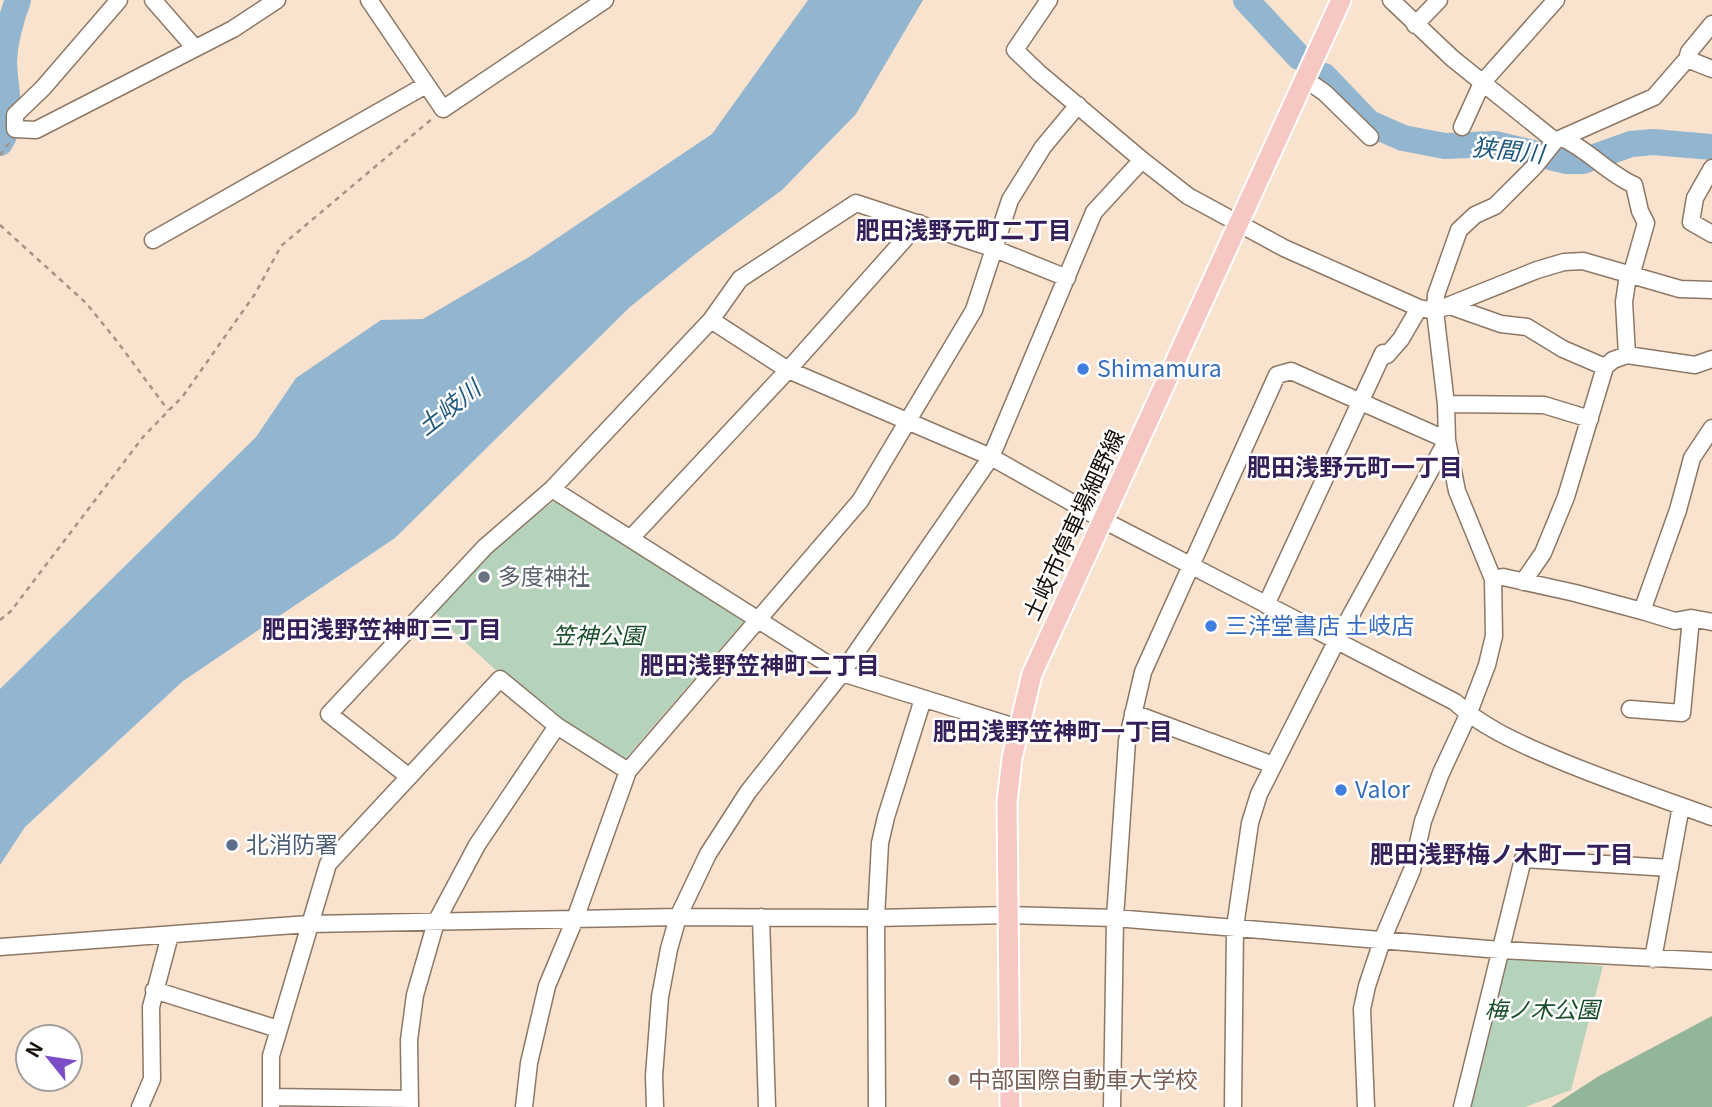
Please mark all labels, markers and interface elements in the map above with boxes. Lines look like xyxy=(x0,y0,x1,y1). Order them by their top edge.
water label: 狭間川 xyxy=(1471,127,1549,170)
district label: 肥田浅野元町二丁目 xyxy=(856,211,1072,246)
place label: Shimamura xyxy=(1097,350,1222,384)
marker: Shimamura xyxy=(1075,361,1091,377)
water label: 土岐川 xyxy=(408,368,489,442)
street label: 土岐市停車場細野線 xyxy=(1013,423,1131,625)
district label: 肥田浅野元町一丁目 xyxy=(1247,448,1463,483)
place label: 多度神社 xyxy=(498,558,590,592)
marker: 多度神社 xyxy=(476,569,492,585)
place label: 三洋堂書店 土岐店 xyxy=(1225,607,1414,641)
district label: 肥田浅野笠神町三丁目 xyxy=(262,610,502,645)
park label: 笠神公園 xyxy=(552,617,647,651)
marker: 三洋堂書店 土岐店 xyxy=(1203,618,1219,634)
district label: 肥田浅野笠神町二丁目 xyxy=(640,646,880,681)
district label: 肥田浅野笠神町一丁目 xyxy=(933,712,1173,747)
place label: Valor xyxy=(1355,771,1410,805)
marker: Valor xyxy=(1333,782,1349,798)
place label: 北消防署 xyxy=(246,826,338,860)
district label: 肥田浅野梅ノ木町一丁目 xyxy=(1370,835,1634,870)
marker: 北消防署 xyxy=(224,837,240,853)
park label: 梅ノ木公園 xyxy=(1485,991,1603,1025)
north arrow xyxy=(14,1023,84,1093)
text: N xyxy=(18,1036,48,1062)
place label: 中部国際自動車大学校 xyxy=(968,1061,1198,1095)
marker: 中部国際自動車大学校 xyxy=(946,1072,962,1088)

